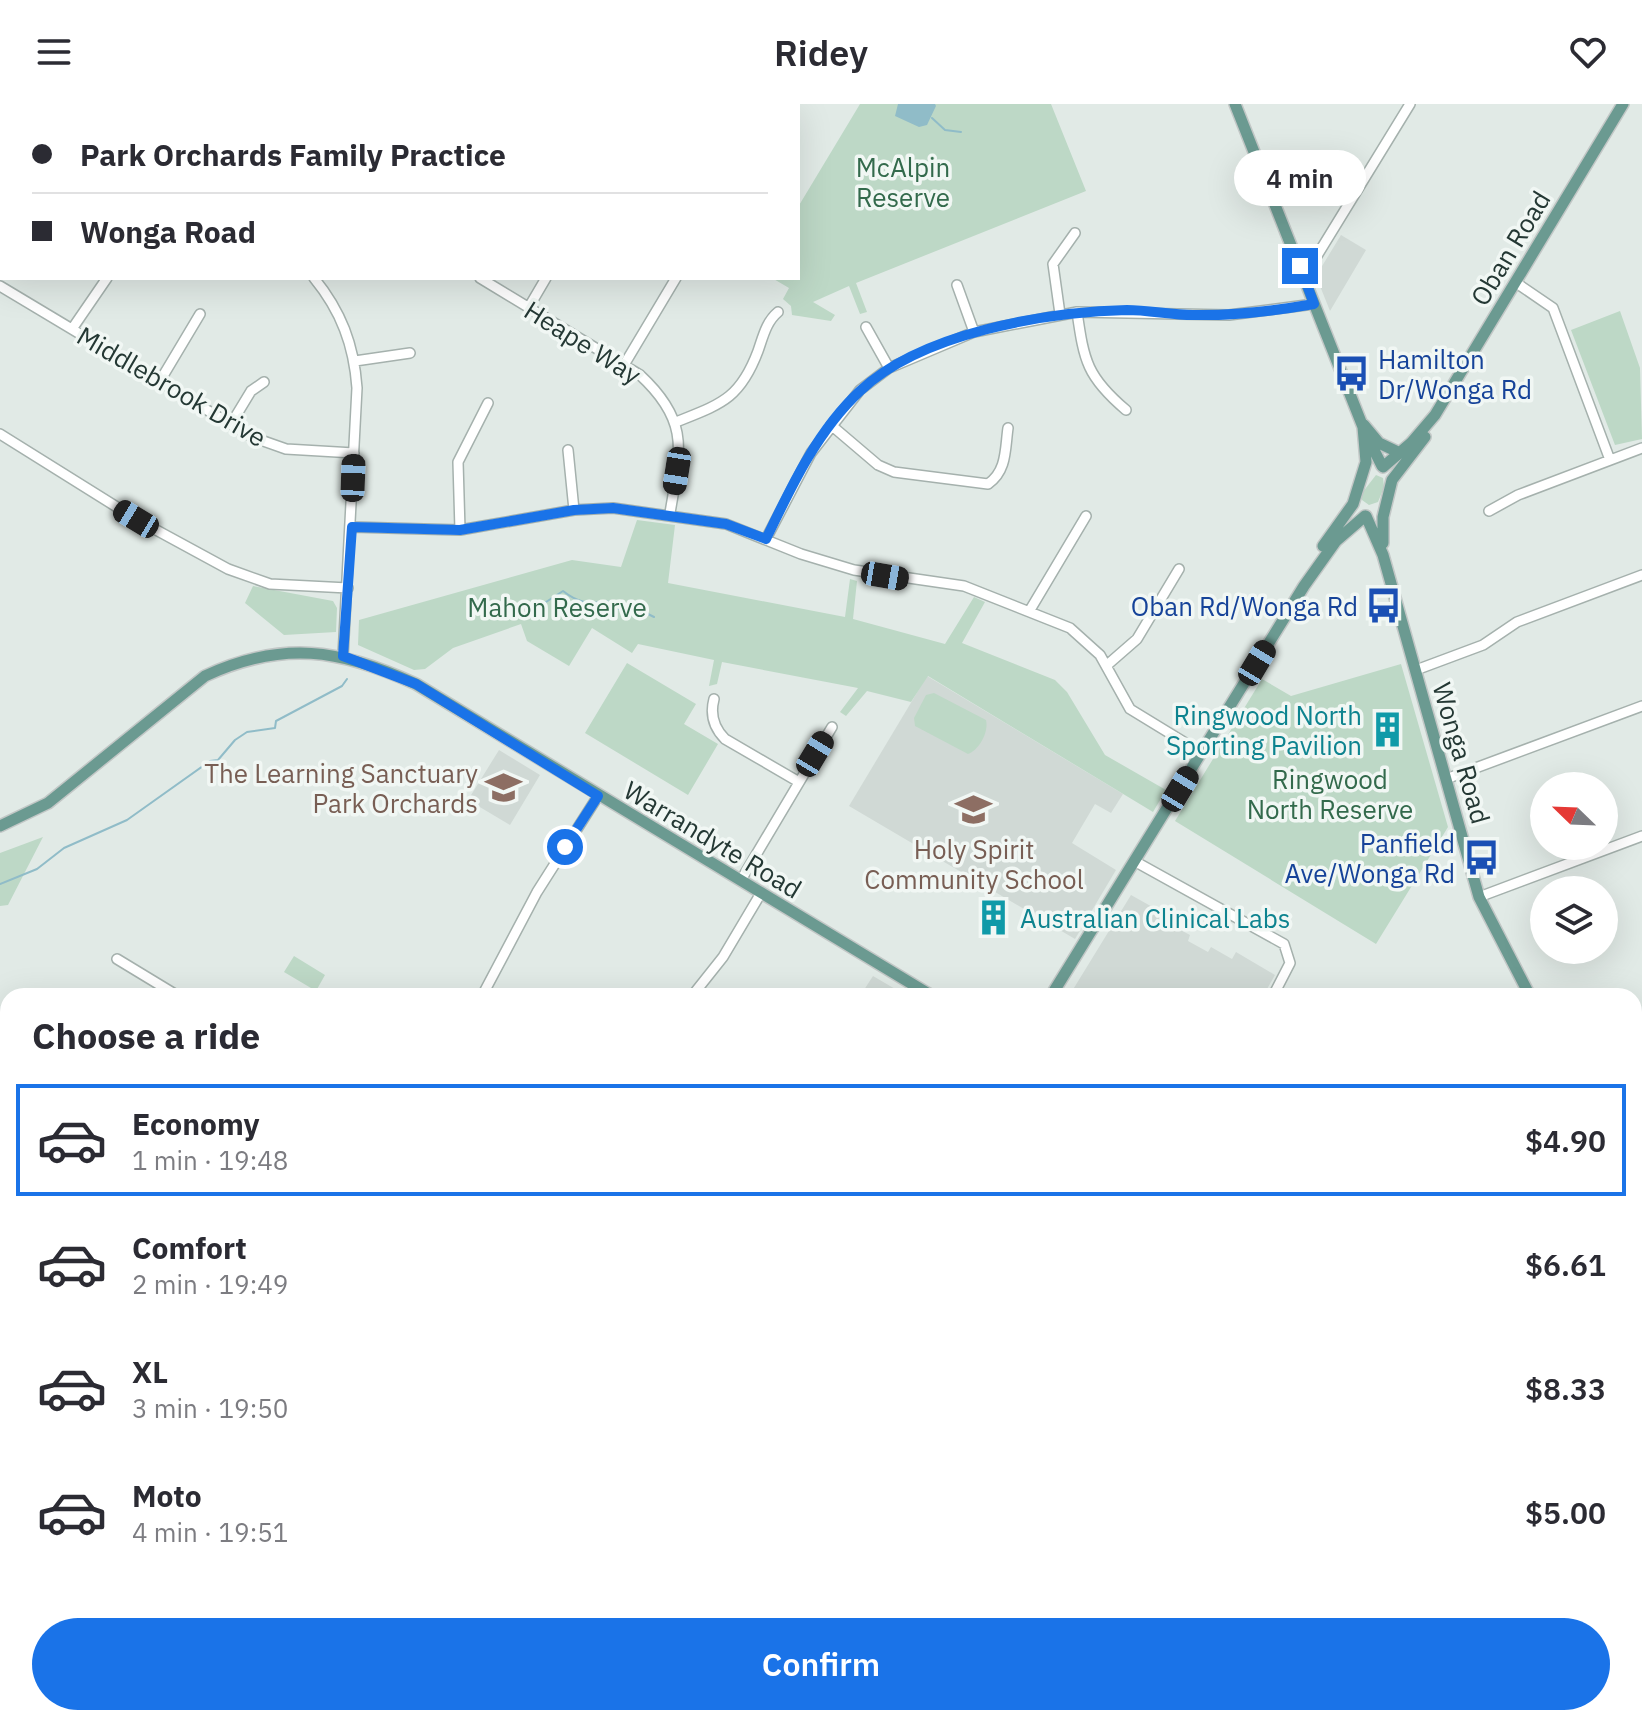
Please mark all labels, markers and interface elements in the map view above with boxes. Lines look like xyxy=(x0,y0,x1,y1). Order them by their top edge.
text: Ridey xyxy=(774,29,868,76)
icon: menu xyxy=(32,30,76,74)
icon: heart xyxy=(1566,30,1610,74)
text: Park Orchards Family Practice xyxy=(80,135,506,174)
park label: McAlpin Reserve xyxy=(856,150,950,214)
callout: 4 min xyxy=(1234,150,1366,206)
text: 4 min xyxy=(1266,161,1334,195)
street label: Oban Road xyxy=(1462,184,1558,312)
text: Wonga Road xyxy=(80,212,256,251)
route end xyxy=(1282,248,1318,284)
street label: Heape Way xyxy=(518,293,648,391)
street label: Middlebrook Drive xyxy=(71,318,273,454)
place label: Hamilton Dr/Wonga Rd xyxy=(1378,342,1532,406)
bus stop icon: Hamilton Dr/Wonga Rd xyxy=(1333,355,1371,393)
car xyxy=(661,445,693,497)
car xyxy=(340,454,366,502)
car xyxy=(109,496,163,542)
car xyxy=(859,560,911,592)
bus stop icon: Oban Rd/Wonga Rd xyxy=(1365,587,1403,625)
place label: Oban Rd/Wonga Rd xyxy=(1131,589,1358,623)
park label: Mahon Reserve xyxy=(467,590,647,624)
car xyxy=(1234,636,1280,690)
street label: Wonga Road xyxy=(1426,678,1498,828)
place label: Ringwood North Sporting Pavilion xyxy=(1166,698,1362,762)
building icon: Ringwood North Sporting Pavilion xyxy=(1369,711,1407,749)
car xyxy=(792,727,838,781)
place label: The Learning Sanctuary Park Orchards xyxy=(204,756,478,820)
car xyxy=(1157,762,1203,816)
park label: Ringwood North Reserve xyxy=(1247,762,1413,826)
school or university icon: The Learning Sanctuary Park Orchards xyxy=(485,769,523,807)
street label: Warrandyte Road xyxy=(618,772,808,906)
north arrow xyxy=(1530,772,1618,860)
map controls xyxy=(1530,772,1618,964)
school or university icon: Holy Spirit Community School xyxy=(955,791,993,829)
place label: Panfield Ave/Wonga Rd xyxy=(1284,826,1455,890)
route start xyxy=(547,829,583,865)
place label: Holy Spirit Community School xyxy=(864,832,1084,896)
bus stop icon: Panfield Ave/Wonga Rd xyxy=(1462,839,1500,877)
button: layers xyxy=(1530,876,1618,964)
building icon: Australian Clinical Labs xyxy=(975,899,1013,937)
place label: Australian Clinical Labs xyxy=(1020,901,1291,935)
text: Choose a ride xyxy=(32,1012,260,1059)
icon: car xyxy=(36,1104,108,1176)
text: Economy xyxy=(132,1104,260,1143)
text: $4.90 xyxy=(1525,1121,1606,1160)
text: 1 min · 19:48 xyxy=(132,1143,288,1177)
icon: car xyxy=(36,1228,108,1300)
text: Comfort xyxy=(132,1228,247,1267)
text: $6.61 xyxy=(1525,1245,1606,1284)
text: 2 min · 19:49 xyxy=(132,1267,288,1301)
icon: car xyxy=(36,1352,108,1424)
text: XL xyxy=(132,1352,168,1391)
text: $8.33 xyxy=(1525,1369,1606,1408)
text: 3 min · 19:50 xyxy=(132,1391,288,1425)
icon: car xyxy=(36,1476,108,1548)
text: Moto xyxy=(132,1476,202,1515)
text: $5.00 xyxy=(1525,1493,1606,1532)
text: 4 min · 19:51 xyxy=(132,1515,288,1549)
button: Confirm xyxy=(32,1618,1610,1710)

